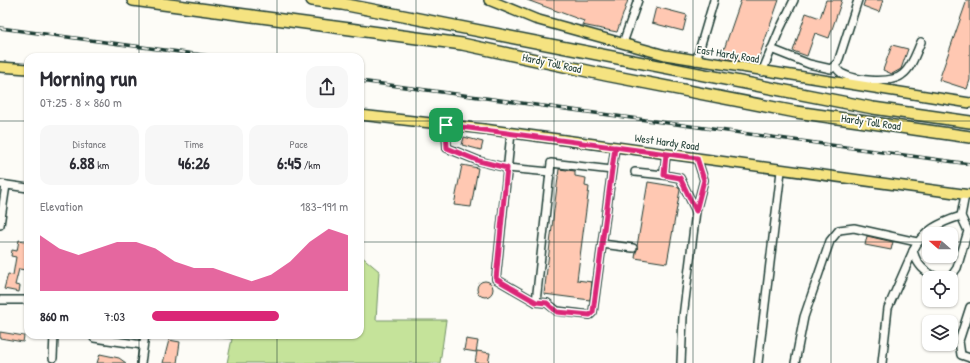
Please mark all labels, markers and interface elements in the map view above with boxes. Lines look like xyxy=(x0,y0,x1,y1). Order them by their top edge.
street label: East Hardy Road xyxy=(696,42,761,66)
street label: Hardy Toll Road xyxy=(521,50,584,76)
text: Morning run xyxy=(40,63,137,93)
button: share xyxy=(306,66,348,108)
text: 07:25 · 8 × 860 m xyxy=(40,93,122,111)
pin xyxy=(429,108,463,142)
street label: Hardy Toll Road xyxy=(840,111,902,133)
icon: arrive xyxy=(435,114,457,136)
street label: West Hardy Road xyxy=(634,131,701,154)
text: Distance xyxy=(73,137,106,151)
text: Time xyxy=(184,137,204,151)
text: Pace xyxy=(290,137,308,151)
text: 6.88 xyxy=(69,151,95,174)
text: 46:26 xyxy=(178,151,210,174)
text: 6:45 xyxy=(277,151,301,174)
text: km xyxy=(95,158,109,172)
text: /km xyxy=(301,158,320,172)
text: Elevation xyxy=(40,197,83,215)
text: 183–191 m xyxy=(300,197,348,215)
north arrow xyxy=(922,227,958,263)
map controls xyxy=(922,227,958,351)
button: locate xyxy=(922,271,958,307)
text: 860 m xyxy=(40,307,68,325)
text: 7:03 xyxy=(104,307,125,325)
button: layers xyxy=(922,315,958,351)

